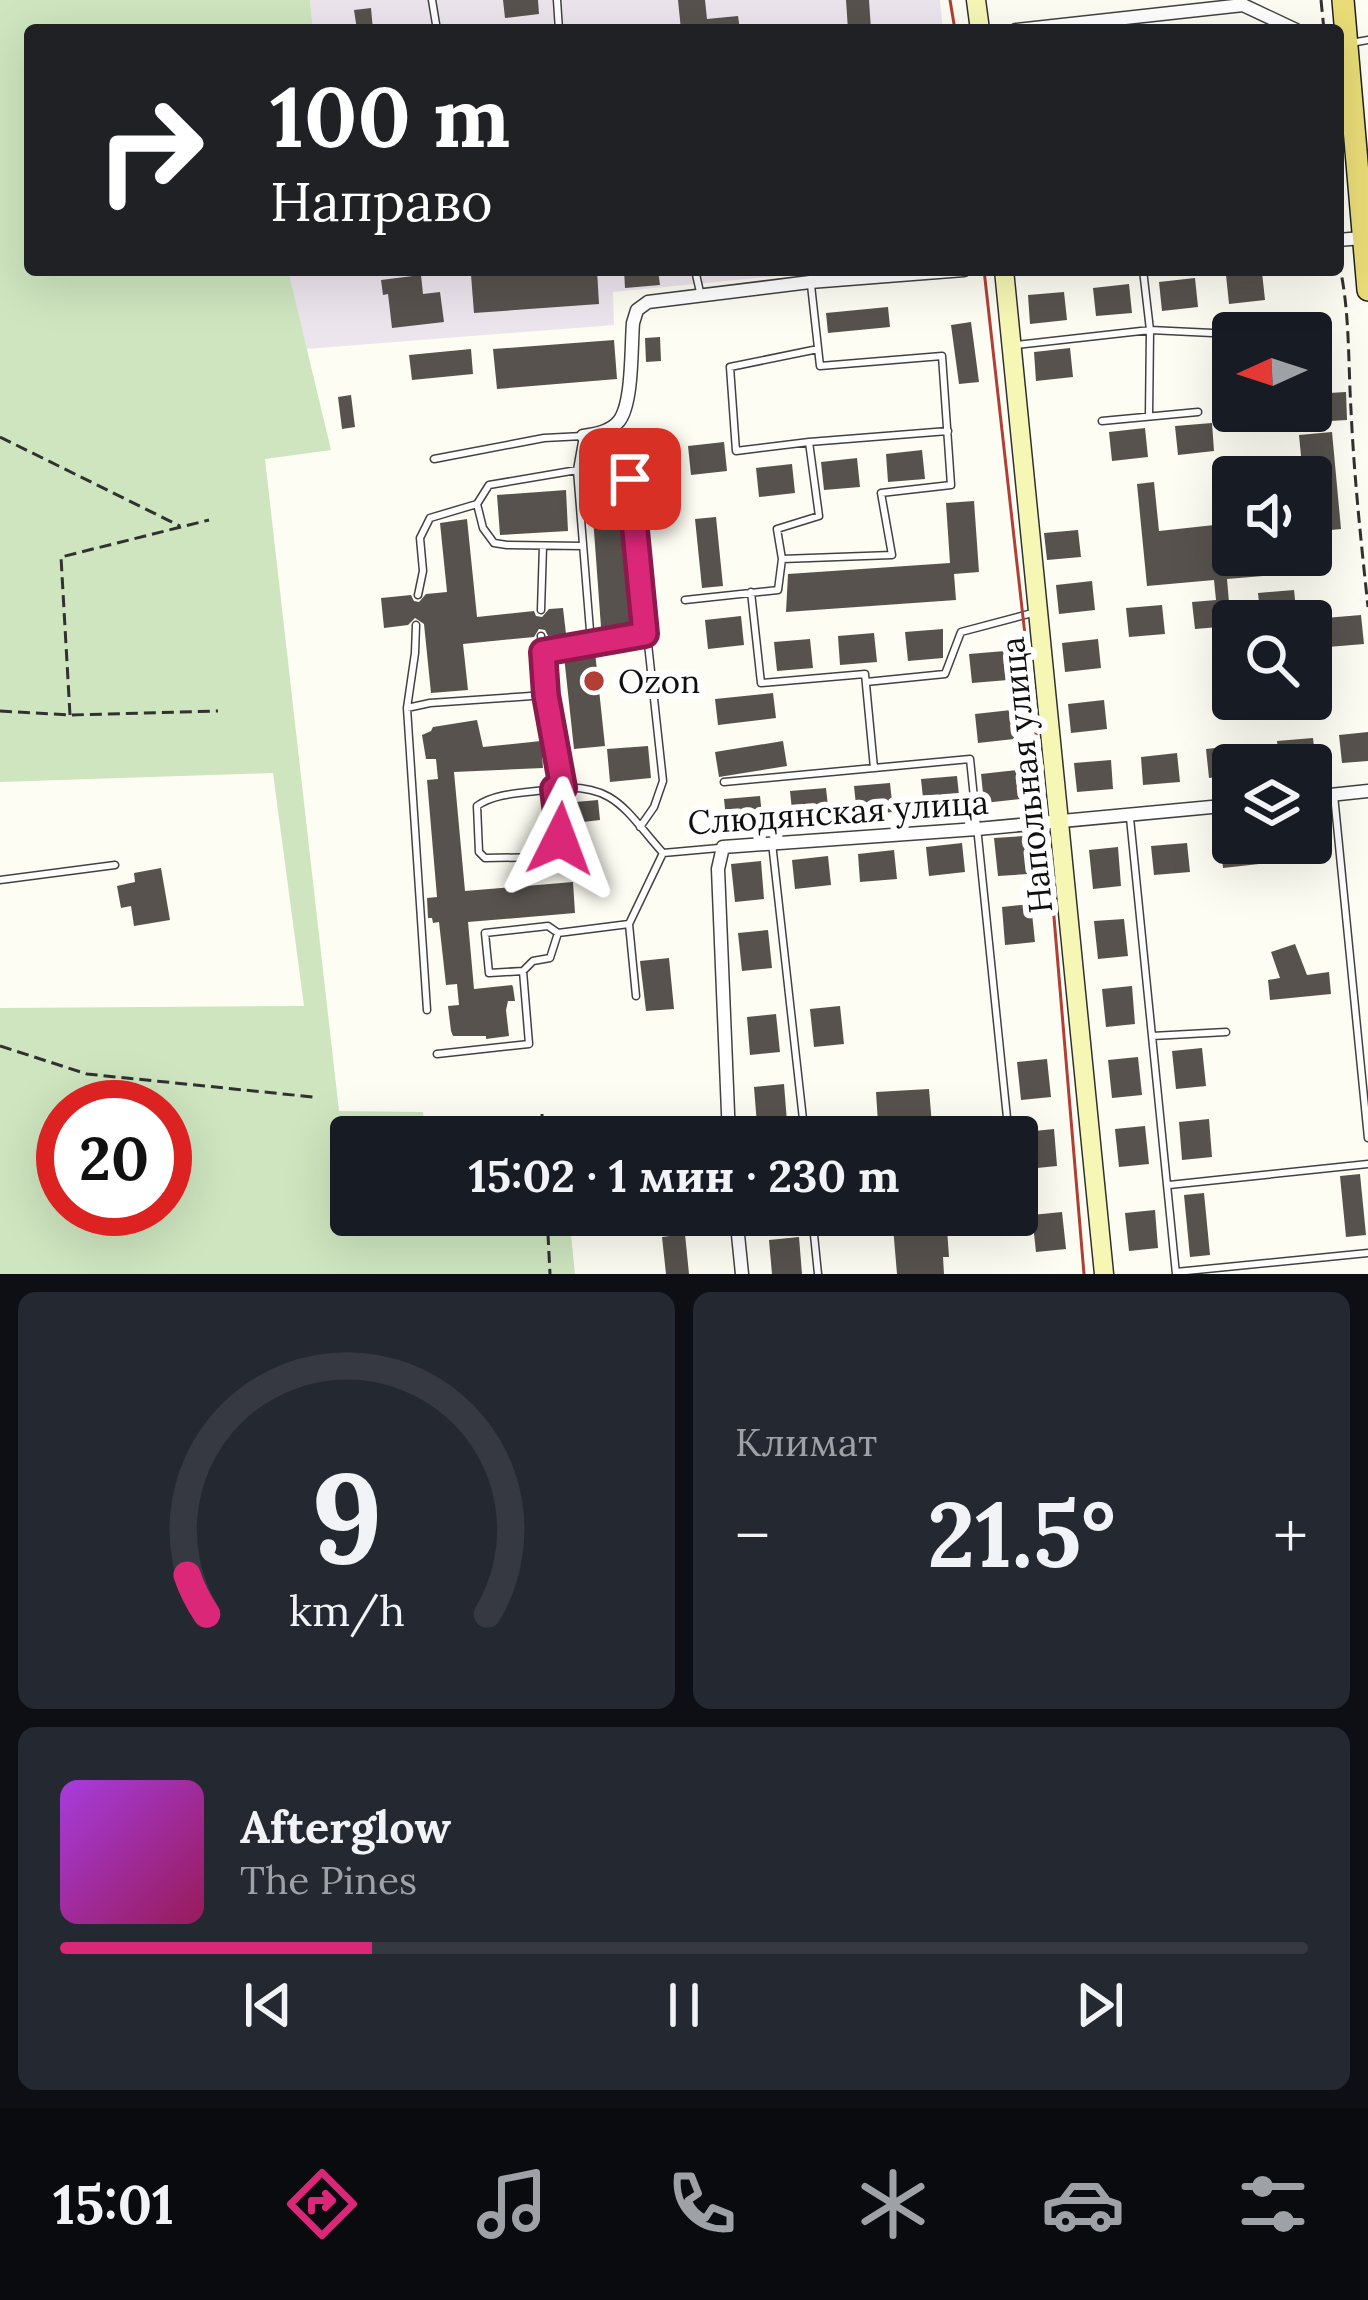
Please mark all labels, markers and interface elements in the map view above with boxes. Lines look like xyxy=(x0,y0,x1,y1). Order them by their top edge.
text: 100 m xyxy=(270,62,510,170)
icon: right xyxy=(72,72,228,228)
text: Направо xyxy=(270,167,493,236)
north arrow xyxy=(1212,312,1332,432)
map controls xyxy=(1212,312,1332,864)
pin xyxy=(579,428,681,530)
icon: arrive xyxy=(597,446,663,512)
button: sound xyxy=(1212,456,1332,576)
button: search xyxy=(1212,600,1332,720)
street label: Напольная улица xyxy=(991,635,1061,915)
place label: Ozon xyxy=(618,660,700,702)
marker: Ozon xyxy=(581,668,607,694)
button: layers xyxy=(1212,744,1332,864)
position arrow xyxy=(497,776,623,902)
street label: Слюдянская улица xyxy=(686,781,990,843)
speed limit sign: 20 xyxy=(36,1080,192,1236)
text: 15:02 · 1 мин · 230 m xyxy=(469,1147,899,1204)
text: Климат xyxy=(735,1417,877,1467)
text: 9 xyxy=(311,1437,382,1597)
text: 21.5° xyxy=(927,1476,1116,1592)
text: − xyxy=(735,1493,770,1577)
text: + xyxy=(1273,1493,1308,1577)
text: km/h xyxy=(289,1582,404,1637)
text: Afterglow xyxy=(240,1798,451,1855)
text: The Pines xyxy=(240,1855,417,1905)
icon: previous xyxy=(235,1972,301,2038)
icon: pause xyxy=(651,1972,717,2038)
icon: next xyxy=(1067,1972,1133,2038)
icon: directions xyxy=(280,2162,364,2246)
icon: music xyxy=(470,2162,554,2246)
icon: phone xyxy=(660,2162,744,2246)
icon: climate xyxy=(851,2162,935,2246)
icon: car xyxy=(1041,2162,1125,2246)
icon: filters xyxy=(1231,2162,1315,2246)
text: 15:01 xyxy=(53,2170,174,2239)

